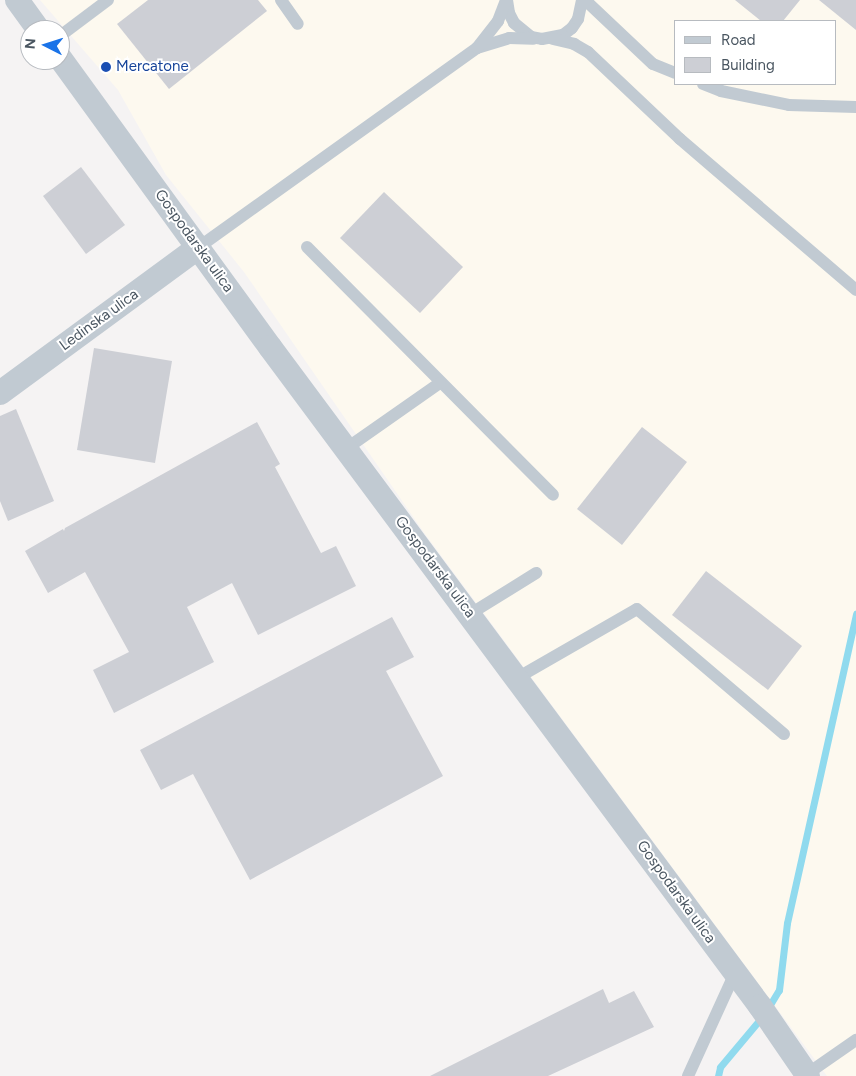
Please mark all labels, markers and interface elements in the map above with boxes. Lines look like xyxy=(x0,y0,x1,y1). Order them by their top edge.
north arrow xyxy=(20,20,70,70)
legend xyxy=(674,20,836,85)
text: Road xyxy=(721,31,756,49)
text: N xyxy=(22,38,39,50)
text: Building xyxy=(721,56,775,74)
place label: Mercatone xyxy=(116,58,189,76)
marker: Mercatone xyxy=(100,61,112,73)
street label: Gospodarska ulica xyxy=(151,186,237,296)
street label: Ledinska ulica xyxy=(56,285,142,355)
street label: Gospodarska ulica xyxy=(391,513,479,621)
street label: Gospodarska ulica xyxy=(633,837,719,947)

